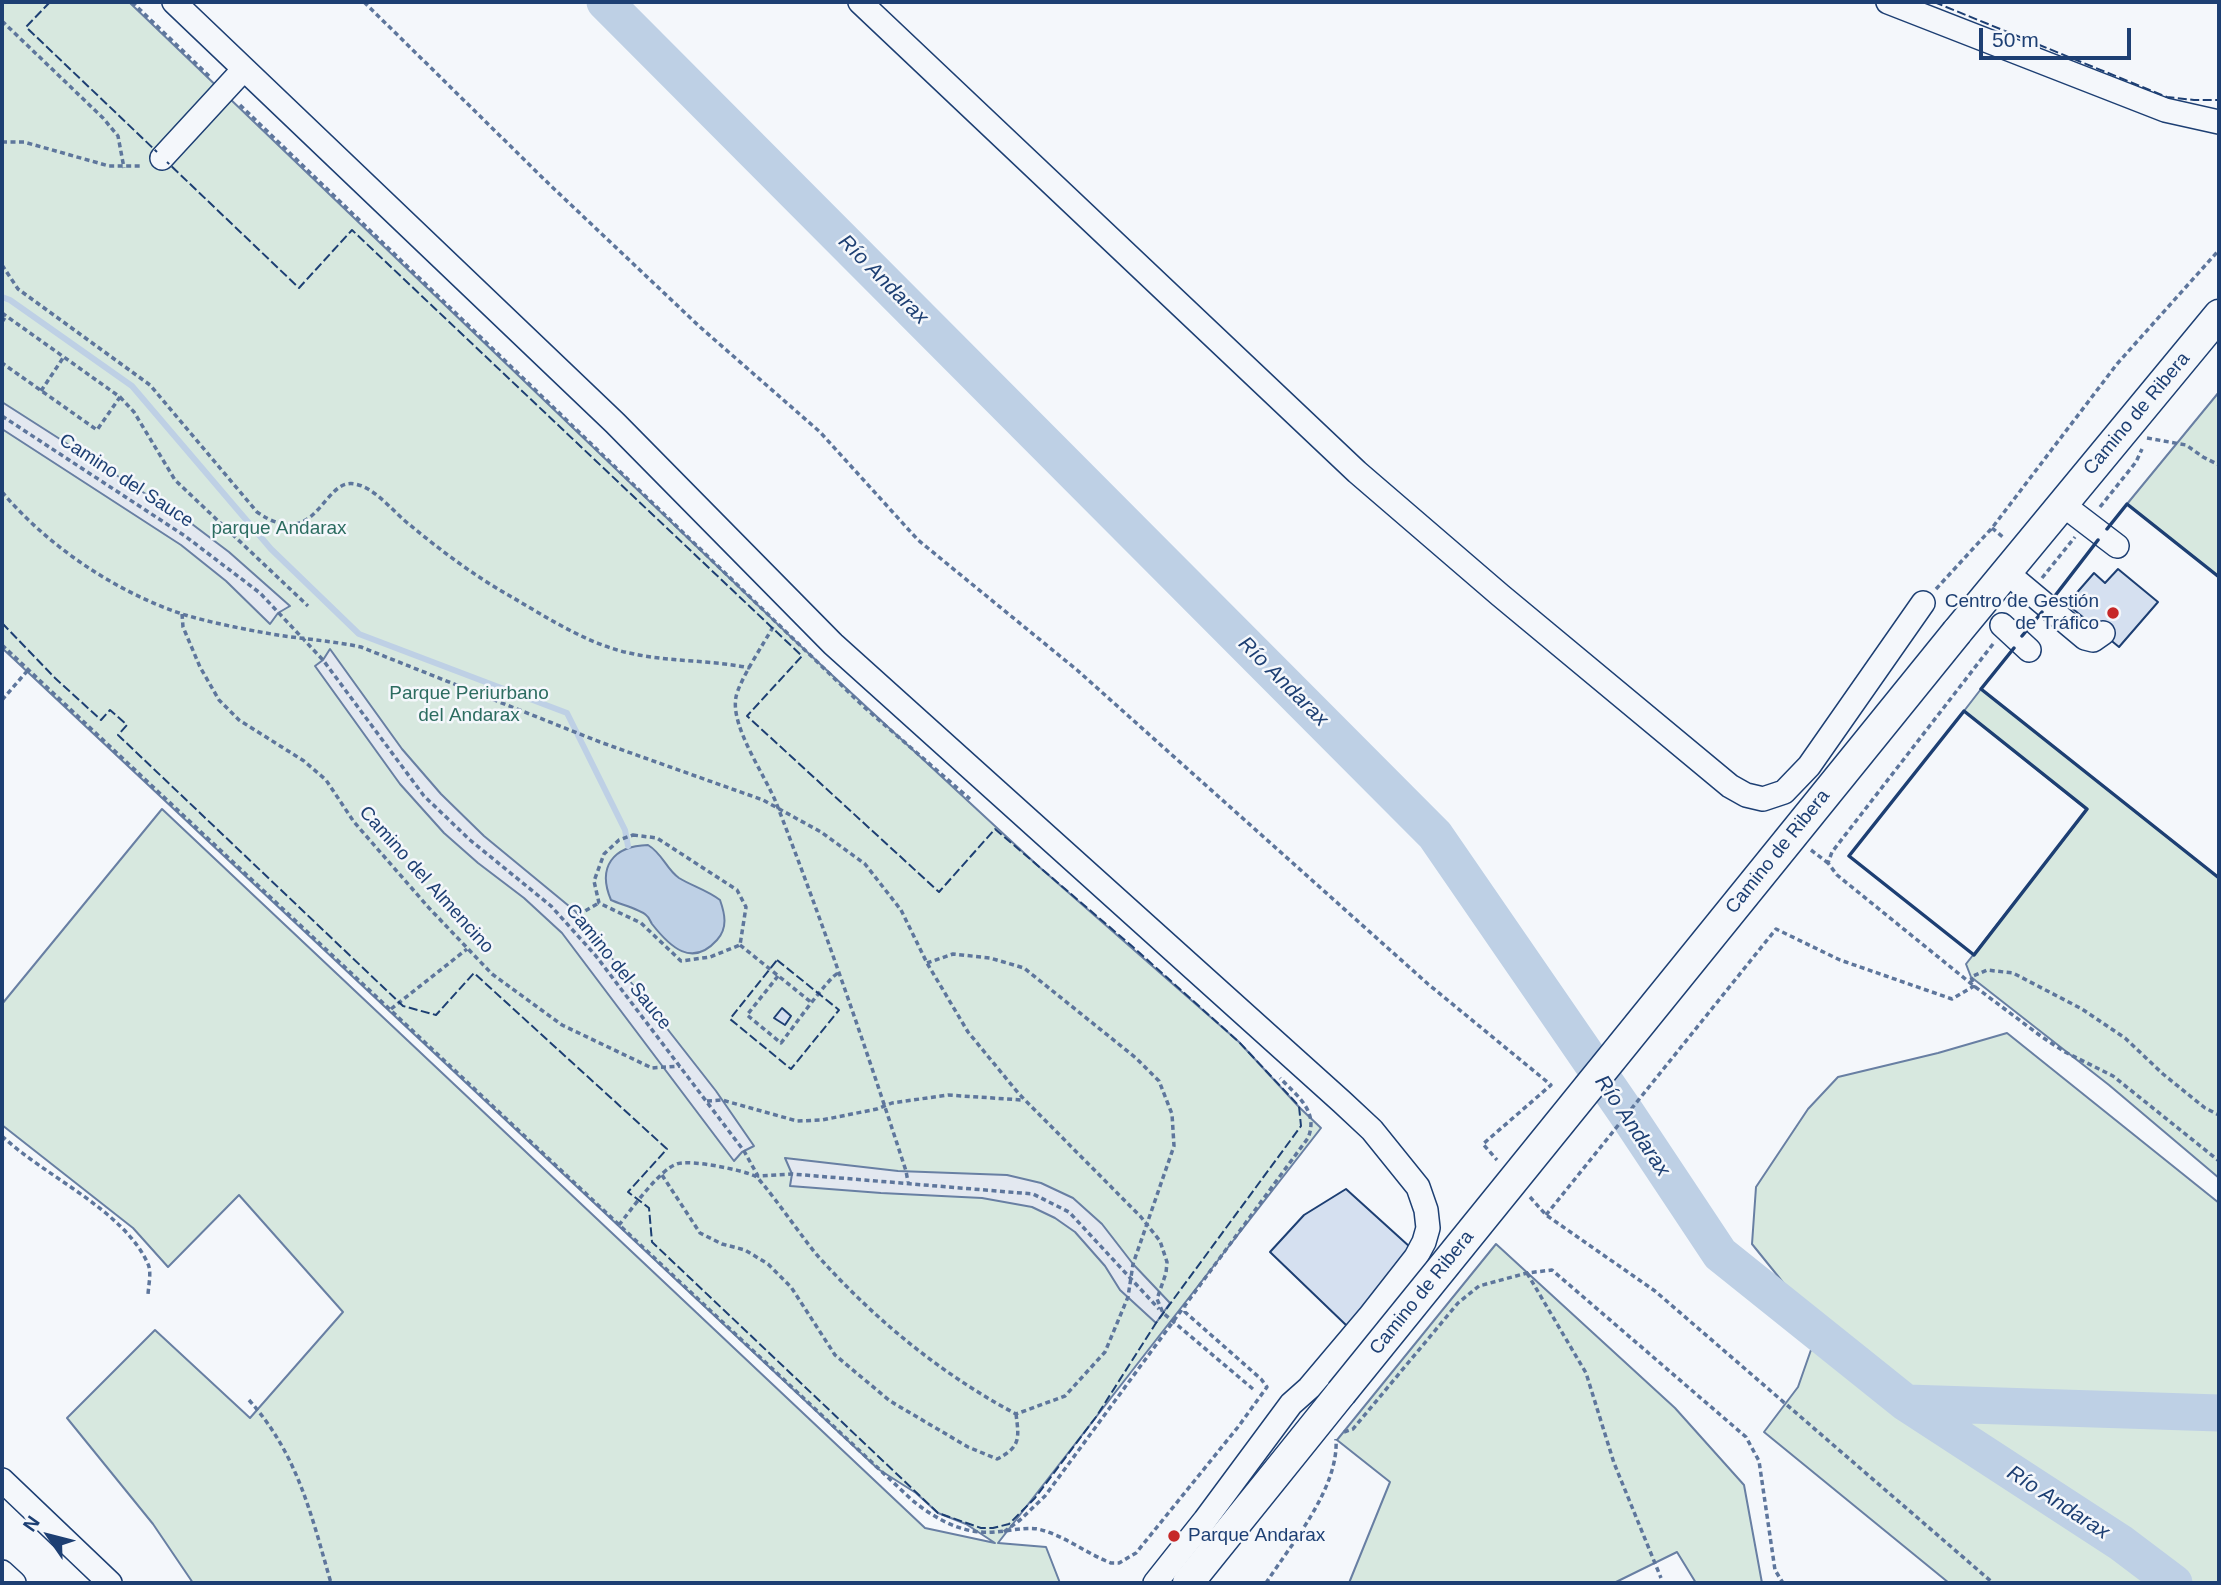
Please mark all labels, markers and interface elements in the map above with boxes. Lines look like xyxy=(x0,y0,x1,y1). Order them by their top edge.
scale bar xyxy=(1983,14,2135,58)
text: 50 m xyxy=(1992,28,2039,51)
water label: Río Andarax xyxy=(833,230,933,330)
street label: Camino de Ribera xyxy=(2079,348,2195,480)
street label: Camino del Sauce xyxy=(55,429,197,533)
park label: parque Andarax xyxy=(211,518,347,540)
place label: Centro de Gestión de Tráfico xyxy=(1945,591,2099,635)
marker: Centro de Gestión de Tráfico xyxy=(2105,605,2121,621)
water label: Río Andarax xyxy=(1233,632,1333,732)
park label: Parque Periurbano del Andarax xyxy=(389,683,549,727)
street label: Camino de Ribera xyxy=(1721,785,1835,919)
street label: Camino del Almencino xyxy=(354,802,498,958)
street label: Camino del Sauce xyxy=(560,899,676,1035)
water label: Río Andarax xyxy=(1589,1071,1675,1181)
street label: Camino de Ribera xyxy=(1365,1226,1479,1360)
water label: Río Andarax xyxy=(2002,1461,2114,1545)
north arrow xyxy=(14,1501,84,1571)
text: N xyxy=(19,1512,44,1535)
place label: Parque Andarax xyxy=(1188,1525,1325,1547)
marker: Parque Andarax xyxy=(1166,1528,1182,1544)

